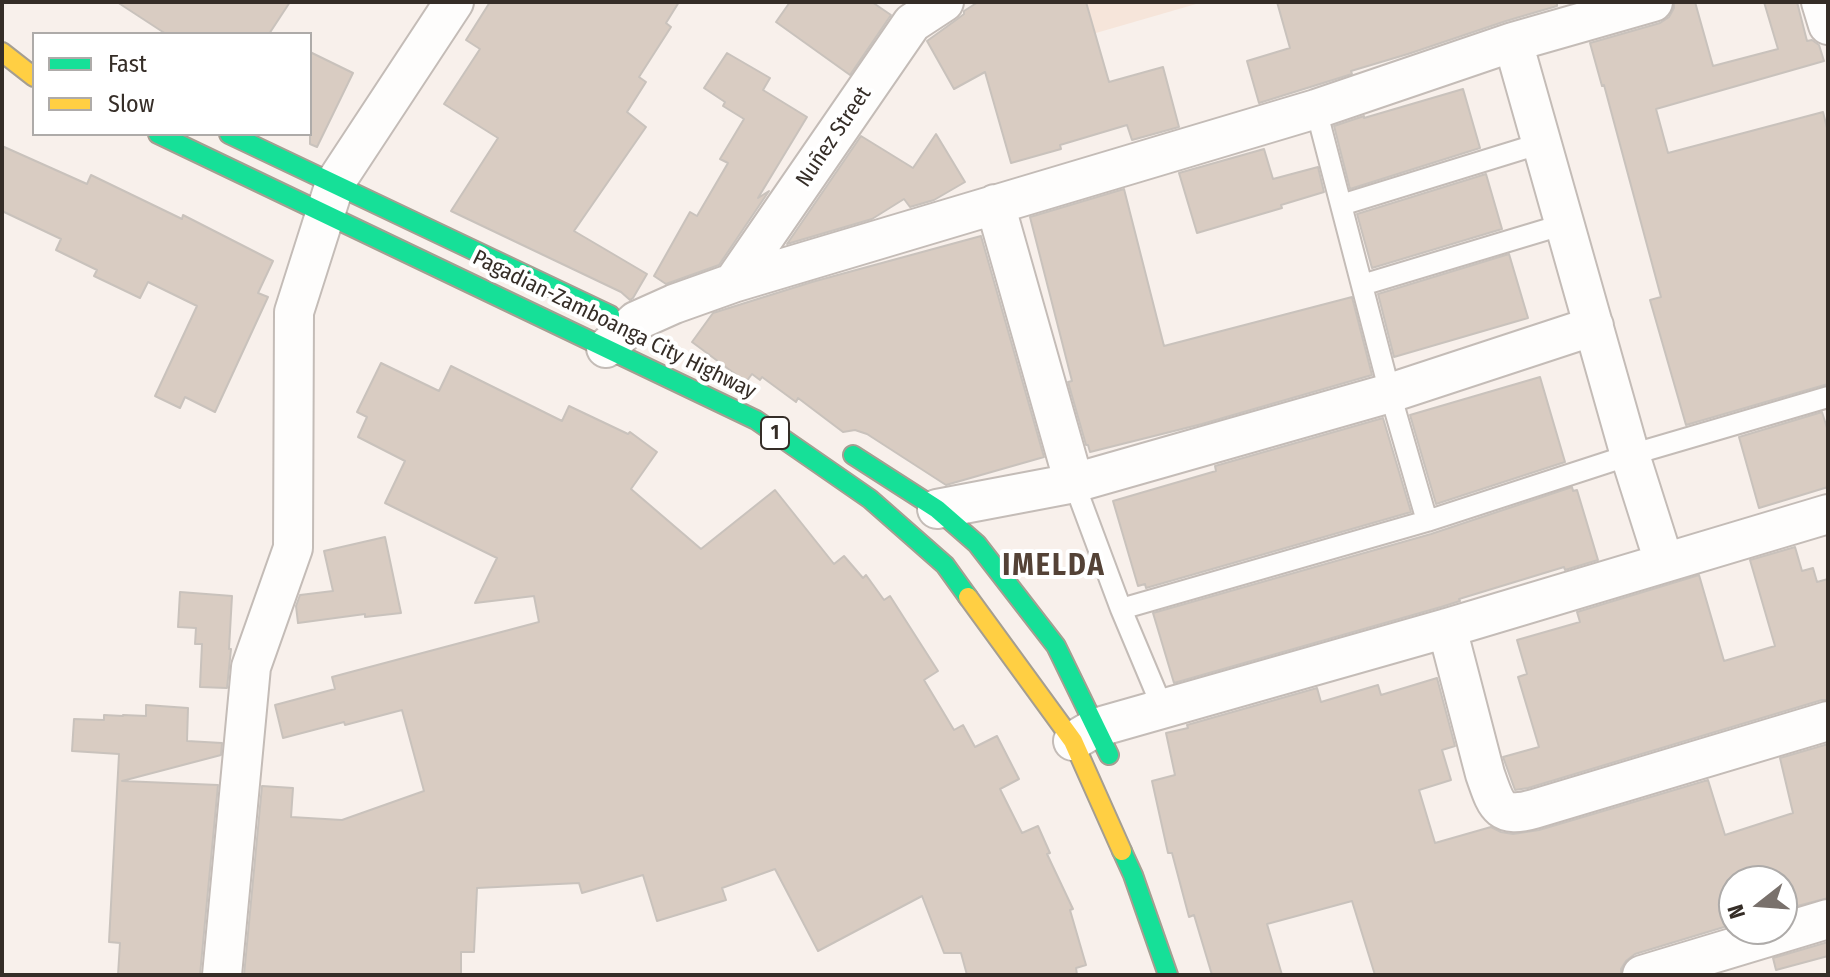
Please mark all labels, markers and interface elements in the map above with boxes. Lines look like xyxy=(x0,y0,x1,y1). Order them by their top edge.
legend xyxy=(32,32,312,136)
text: Fast xyxy=(108,50,147,78)
street label: Nuñez Street xyxy=(791,82,877,192)
text: Slow xyxy=(108,90,154,118)
street label: Pagadian-Zamboanga City Highway xyxy=(468,245,760,405)
road number: 1 xyxy=(761,417,789,449)
district label: IMELDA xyxy=(1002,549,1106,585)
north arrow xyxy=(1718,865,1798,945)
text: N xyxy=(1722,901,1751,922)

